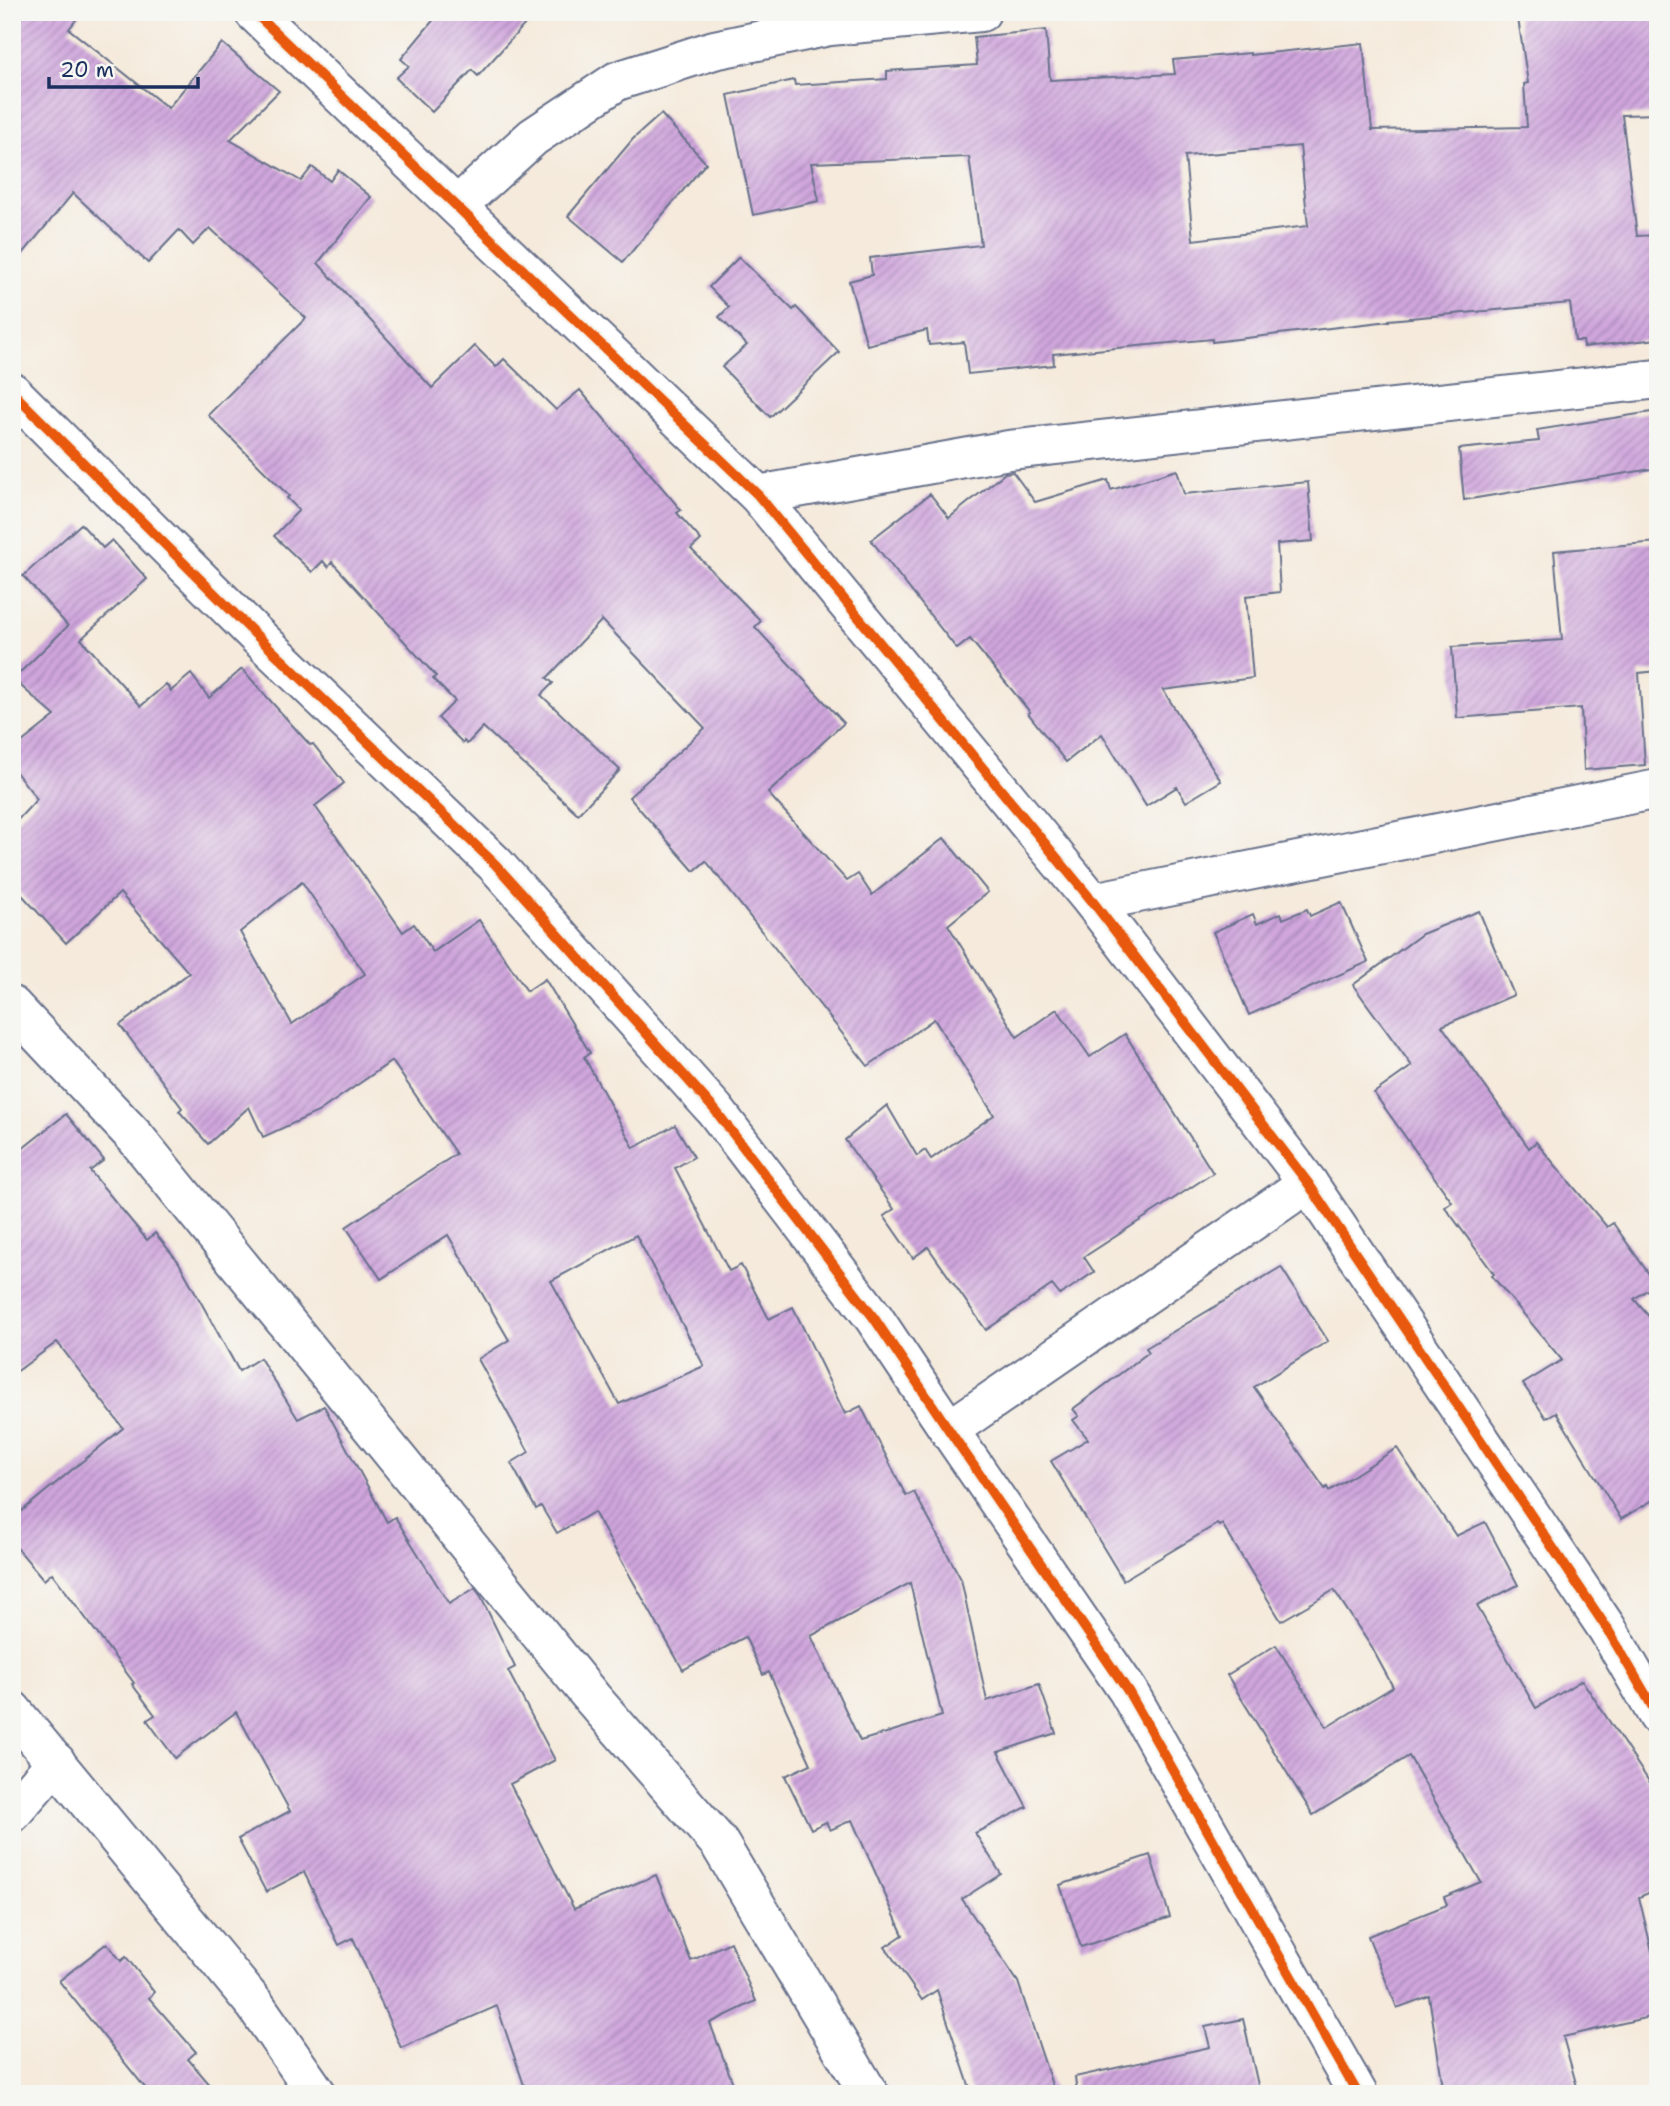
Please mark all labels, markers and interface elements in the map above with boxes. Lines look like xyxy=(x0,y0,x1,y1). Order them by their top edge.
scale bar xyxy=(49,46,198,90)
text: 20 m xyxy=(60,56,114,84)

